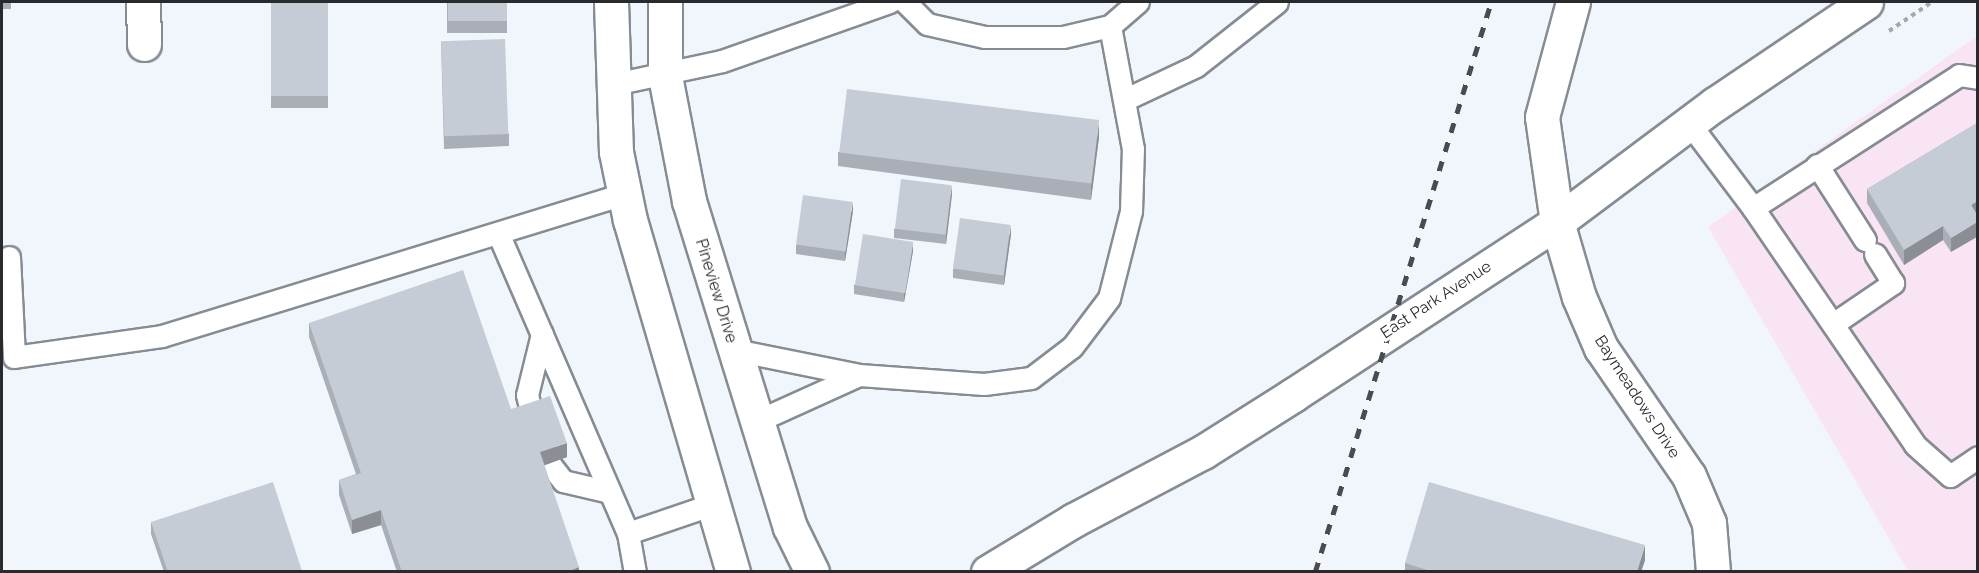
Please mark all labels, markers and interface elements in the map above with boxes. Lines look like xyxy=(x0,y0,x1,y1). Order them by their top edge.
street label: Pineview Drive xyxy=(691,236,741,346)
street label: East Park Avenue xyxy=(1377,257,1495,343)
street label: Baymeadows Drive xyxy=(1590,332,1684,462)

